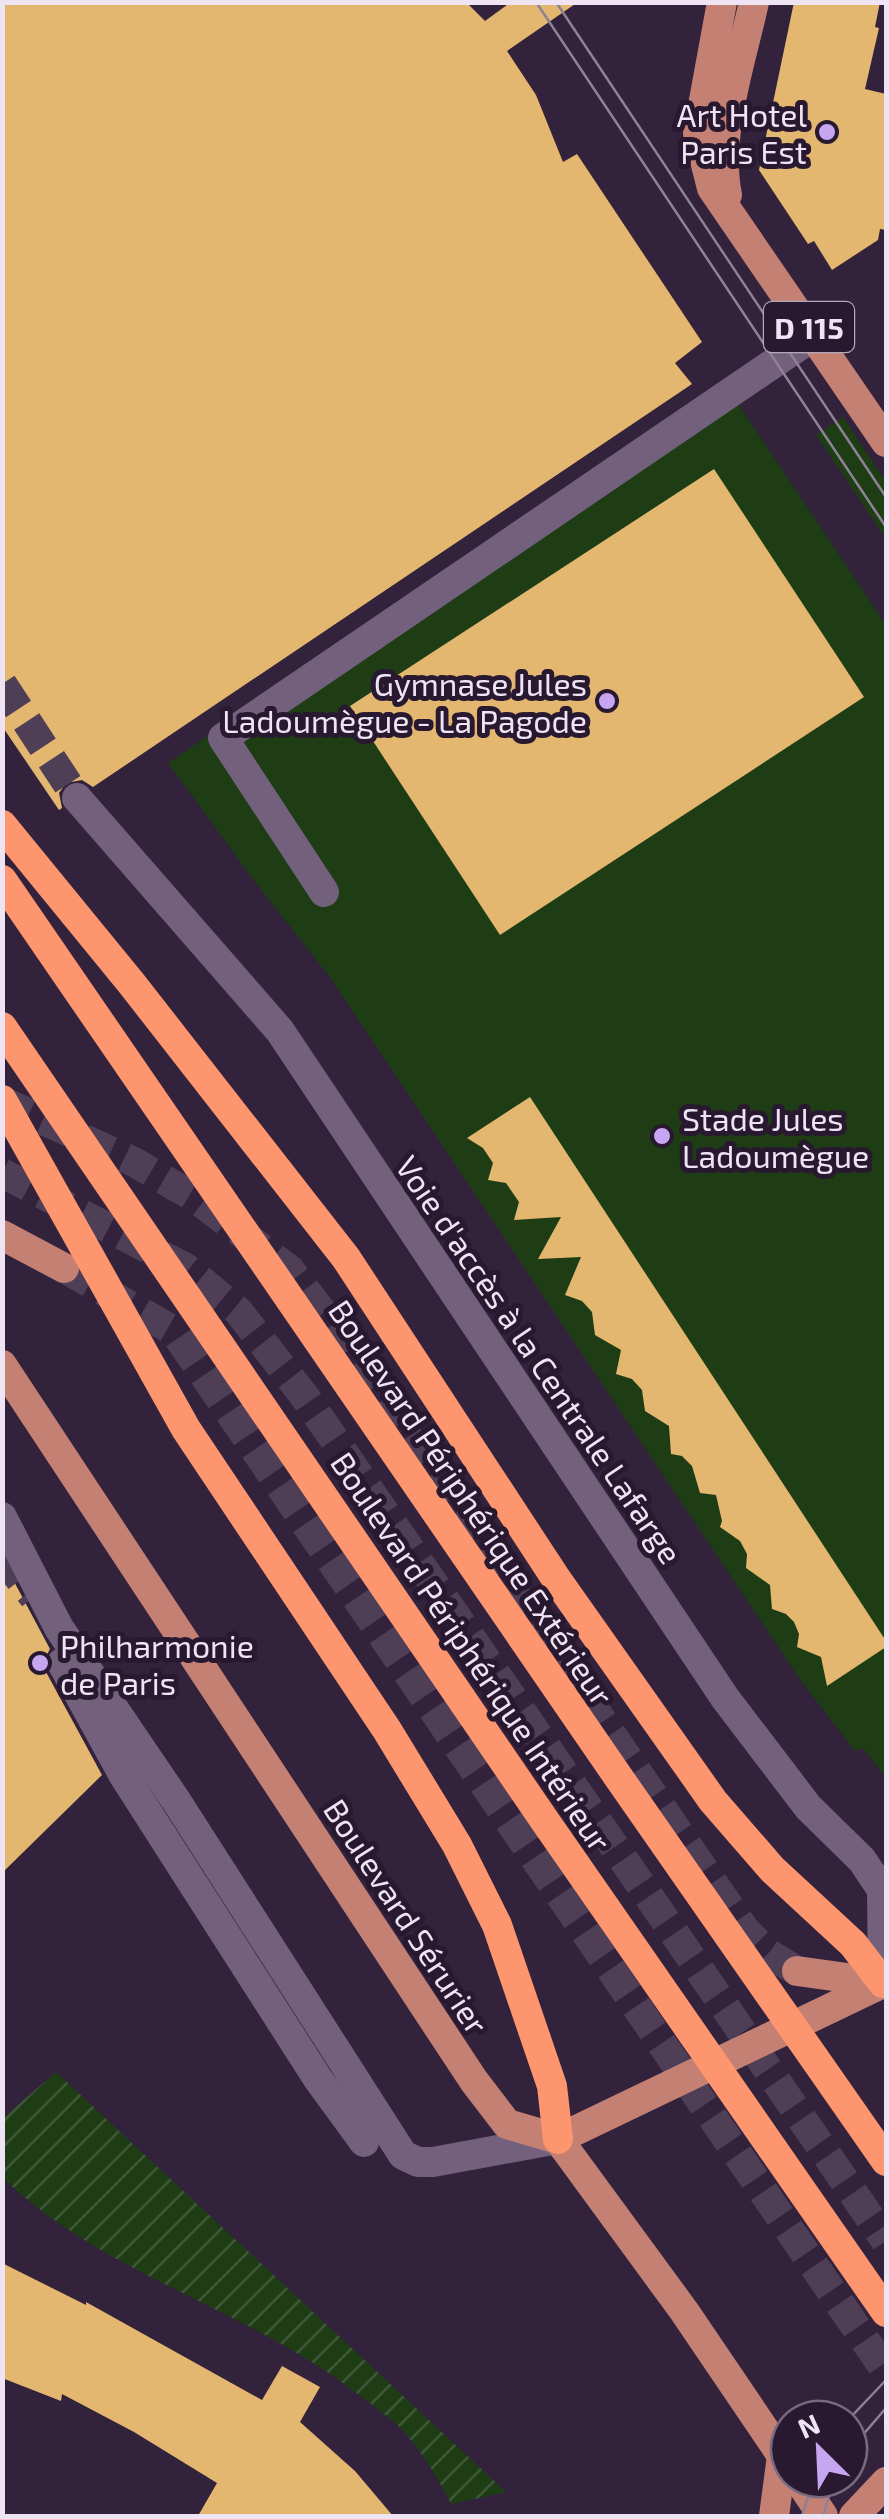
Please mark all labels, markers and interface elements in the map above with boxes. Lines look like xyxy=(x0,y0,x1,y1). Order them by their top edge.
place label: Art Hotel Paris Est xyxy=(677,95,807,170)
marker: Art Hotel Paris Est xyxy=(816,121,838,143)
road number: D 115 xyxy=(764,302,854,352)
place label: Gymnase Jules Ladoumègue - La Pagode xyxy=(222,664,587,739)
marker: Gymnase Jules Ladoumègue - La Pagode xyxy=(596,690,618,712)
place label: Stade Jules Ladoumègue xyxy=(682,1099,869,1174)
marker: Stade Jules Ladoumègue xyxy=(651,1125,673,1147)
street label: Voie d'accès à la Centrale Lafarge xyxy=(389,1148,691,1570)
street label: Boulevard Périphérique Extérieur xyxy=(322,1292,622,1712)
street label: Boulevard Périphérique Intérieur xyxy=(324,1444,620,1858)
place label: Philharmonie de Paris xyxy=(60,1626,254,1701)
marker: Philharmonie de Paris xyxy=(29,1652,51,1674)
street label: Boulevard Sérurier xyxy=(317,1792,497,2041)
north arrow xyxy=(769,2399,869,2499)
text: N xyxy=(792,2406,825,2445)

